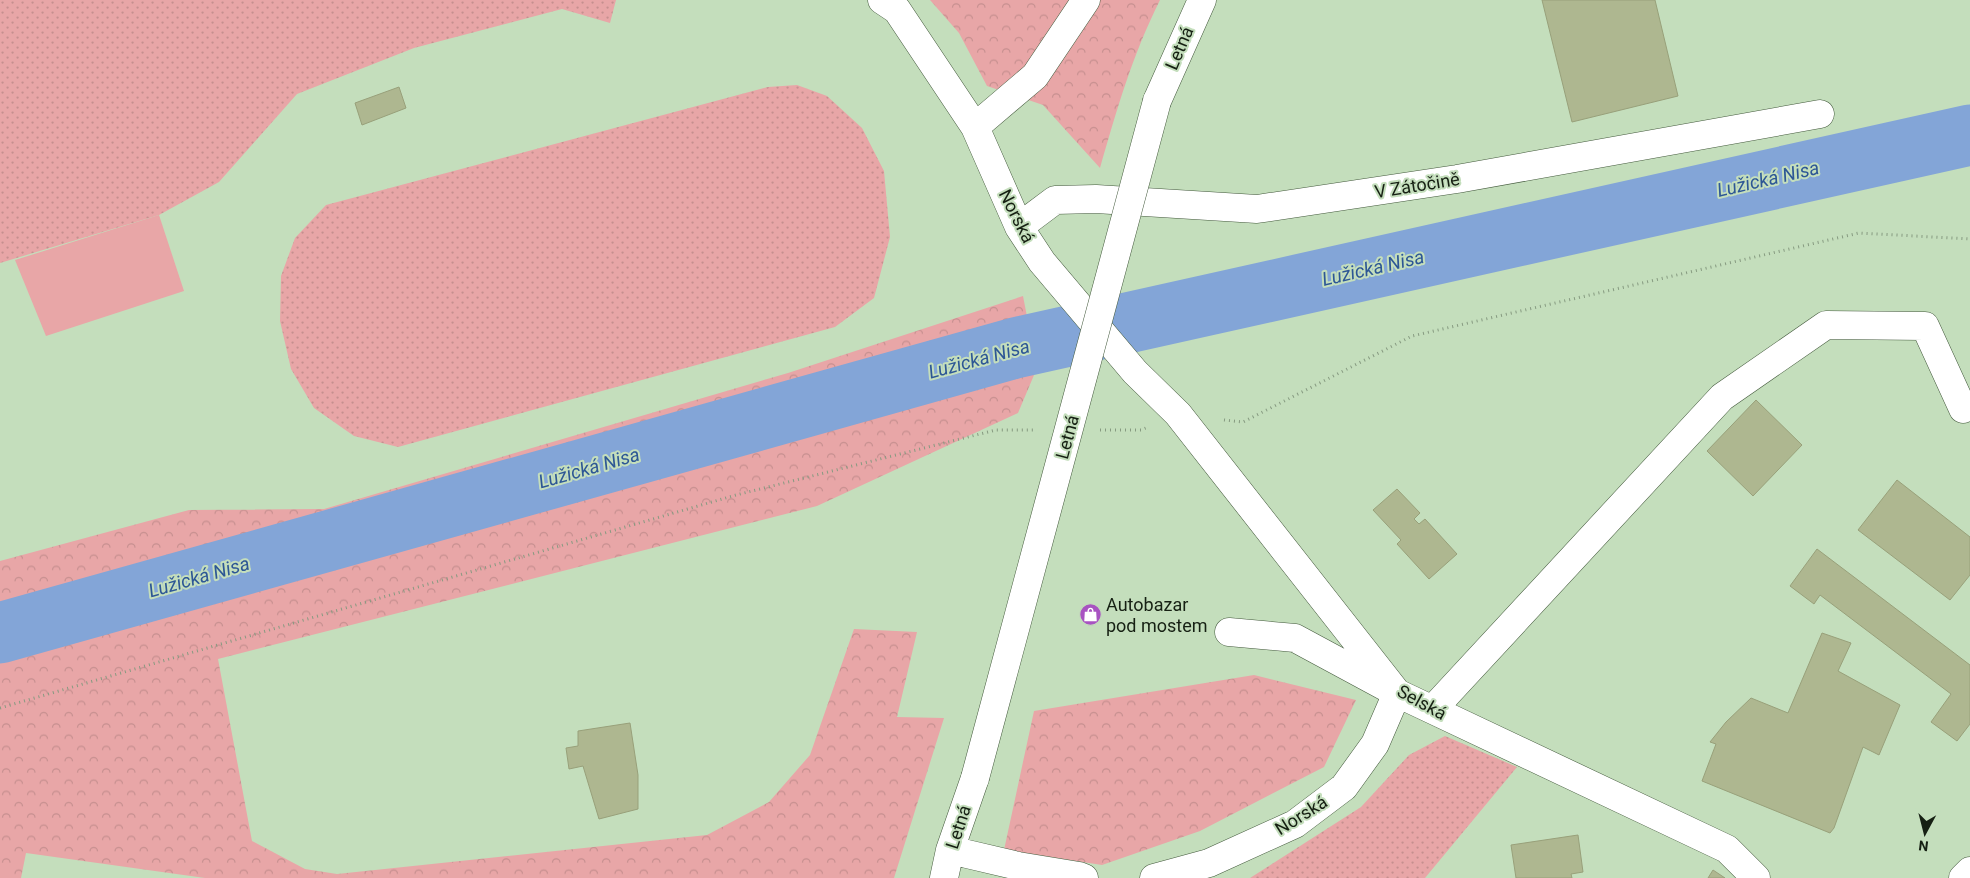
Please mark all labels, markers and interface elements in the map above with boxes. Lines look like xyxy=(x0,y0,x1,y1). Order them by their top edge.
street label: Letná xyxy=(1161,23,1197,73)
water label: Lužická Nisa xyxy=(1715,156,1821,202)
street label: V Zátočině xyxy=(1373,168,1461,202)
street label: Norská xyxy=(995,186,1039,246)
water label: Lužická Nisa xyxy=(1320,245,1426,291)
water label: Lužická Nisa xyxy=(926,334,1032,384)
street label: Letná xyxy=(1051,413,1083,461)
water label: Lužická Nisa xyxy=(536,443,642,493)
water label: Lužická Nisa xyxy=(146,552,252,602)
place label: Autobazar pod mostem xyxy=(1106,594,1208,636)
shop icon: Autobazar pod mostem xyxy=(1078,602,1102,626)
street label: Selská xyxy=(1394,680,1450,724)
street label: Norská xyxy=(1271,791,1331,839)
street label: Letná xyxy=(941,802,975,852)
north arrow xyxy=(1900,808,1950,858)
text: N xyxy=(1918,837,1929,854)

